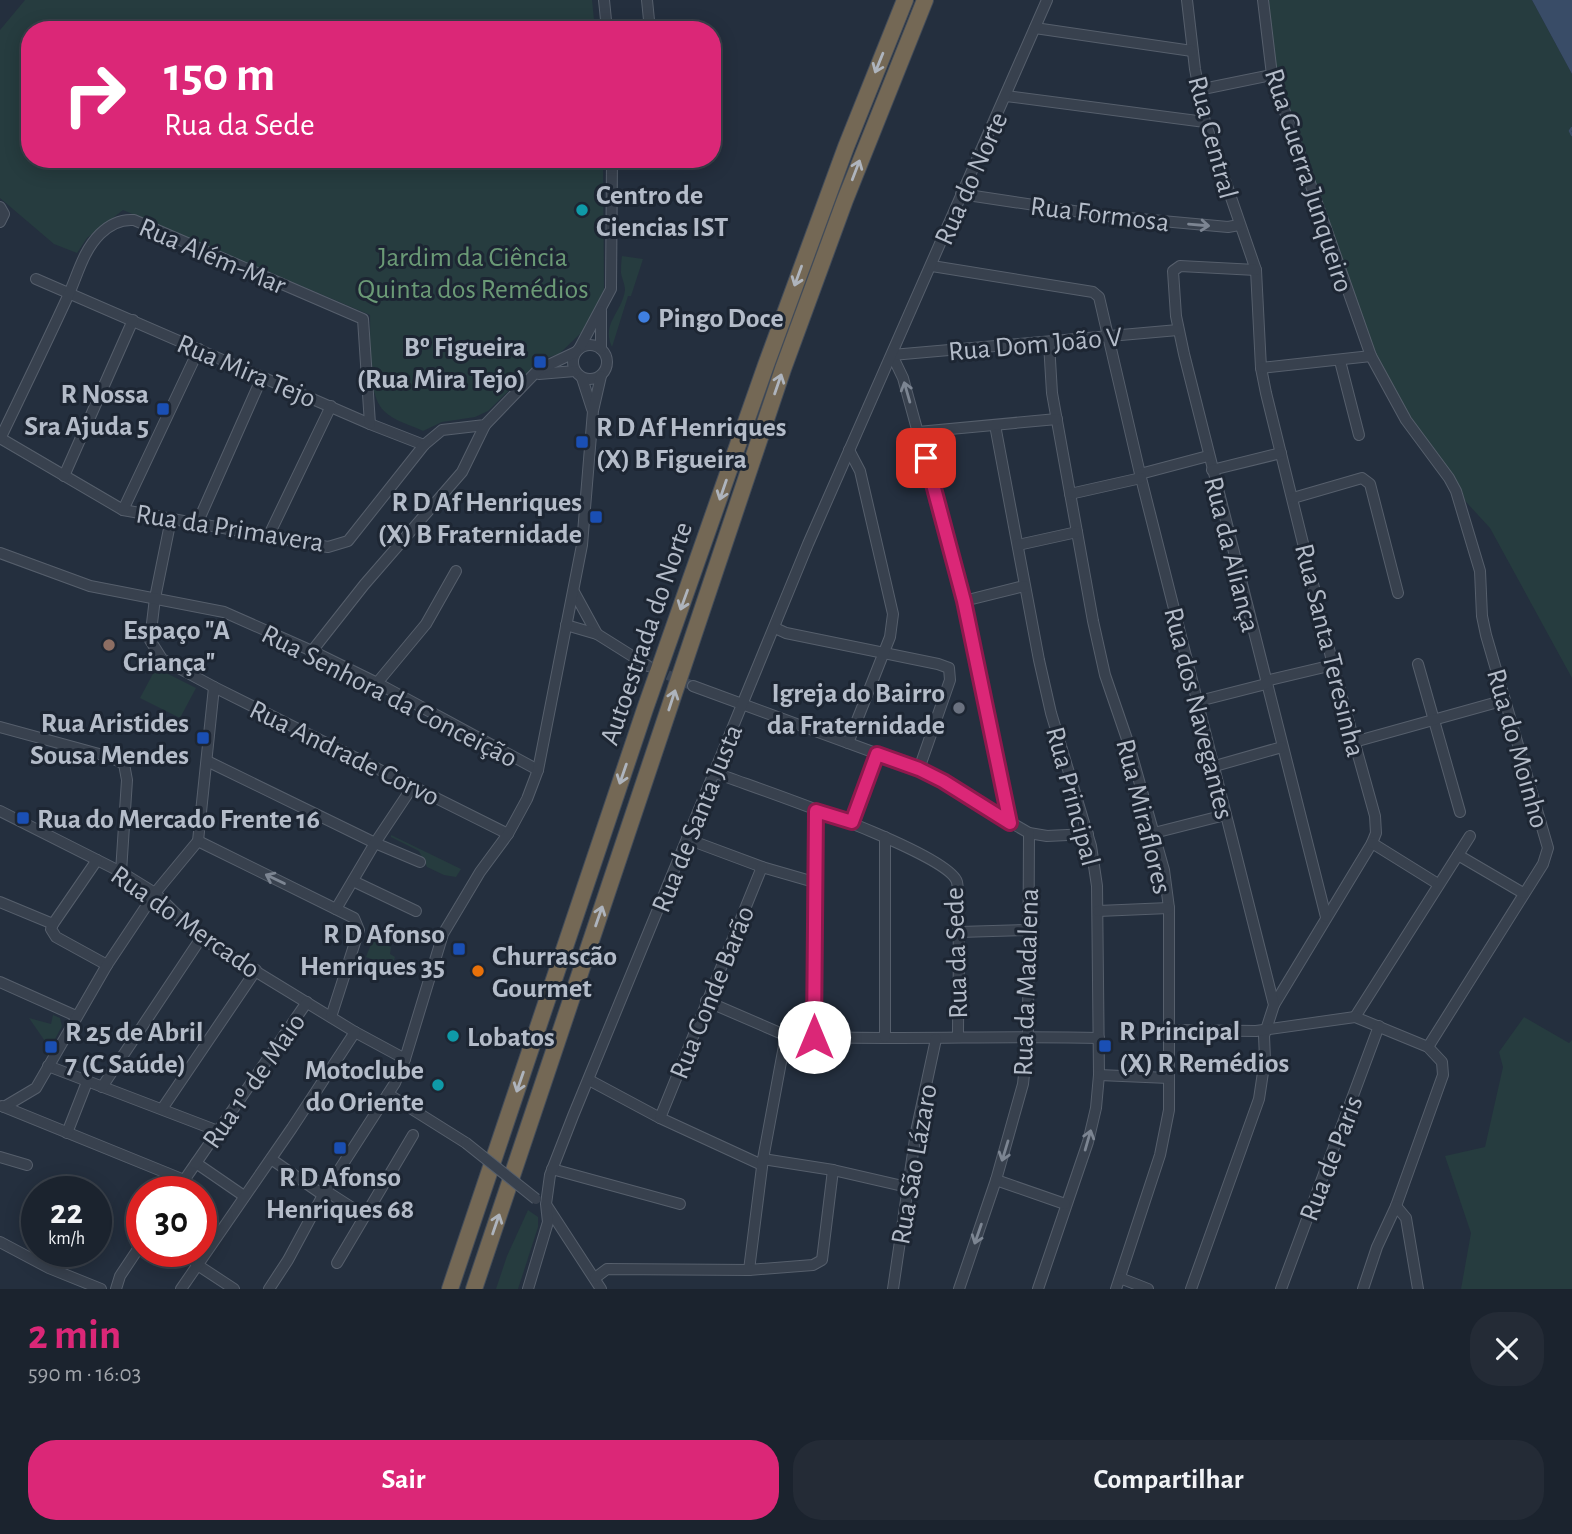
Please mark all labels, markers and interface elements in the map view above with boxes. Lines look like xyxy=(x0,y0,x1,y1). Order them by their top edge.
icon: right xyxy=(49,49,140,140)
text: 150 m xyxy=(164,51,275,100)
one-way arrow xyxy=(872,52,885,73)
street label: Rua Guerra Junqueiro xyxy=(1259,65,1357,296)
street label: Rua Central xyxy=(1182,73,1242,202)
street label: Rua do Norte xyxy=(930,108,1014,249)
text: Rua da Sede xyxy=(164,109,315,141)
one-way arrow xyxy=(851,160,864,181)
place label: Centro de Ciencias IST xyxy=(596,182,728,242)
street label: Rua Formosa xyxy=(1029,193,1171,237)
marker: Centro de Ciencias IST xyxy=(574,202,590,218)
street label: Rua Além-Mar xyxy=(135,213,290,300)
one-way arrow xyxy=(1187,219,1210,232)
park label: Jardim da Ciência Quinta dos Remédios xyxy=(357,244,589,304)
one-way arrow xyxy=(791,264,803,286)
place label: Pingo Doce xyxy=(658,305,784,333)
marker: Pingo Doce xyxy=(636,309,652,325)
street label: Rua Dom João V xyxy=(947,323,1123,367)
street label: Rua Mira Tejo xyxy=(173,330,320,414)
place label: Bº Figueira (Rua Mira Tejo) xyxy=(357,334,526,394)
marker: Bº Figueira (Rua Mira Tejo) xyxy=(532,354,548,370)
one-way arrow xyxy=(773,373,785,395)
place label: R Nossa Sra Ajuda 5 xyxy=(24,381,149,441)
one-way arrow xyxy=(900,381,913,403)
marker: R Nossa Sra Ajuda 5 xyxy=(155,401,171,417)
place label: R D Af Henriques (X) B Figueira xyxy=(596,414,787,474)
pin xyxy=(896,428,956,488)
marker: R D Af Henriques (X) B Figueira xyxy=(574,434,590,450)
icon: arrive xyxy=(907,439,945,477)
street label: Rua da Aliança xyxy=(1198,474,1264,635)
one-way arrow xyxy=(716,479,728,501)
place label: R D Af Henriques (X) B Fraternidade xyxy=(378,489,582,549)
street label: Rua da Primavera xyxy=(134,500,326,558)
marker: R D Af Henriques (X) B Fraternidade xyxy=(588,509,604,525)
street label: Autoestrada do Norte xyxy=(596,519,698,749)
street label: Rua Santa Teresinha xyxy=(1289,541,1369,760)
one-way arrow xyxy=(677,589,689,611)
street label: Rua dos Navegantes xyxy=(1158,605,1238,822)
place label: Espaço "A Criança" xyxy=(123,617,230,677)
street label: Rua Senhora da Conceição xyxy=(257,620,521,773)
marker: Espaço "A Criança" xyxy=(101,637,117,653)
street label: Rua do Moinho xyxy=(1481,666,1553,831)
place label: Igreja do Bairro da Fraternidade xyxy=(767,680,945,740)
one-way arrow xyxy=(667,690,679,712)
street label: Rua Andrade Corvo xyxy=(245,696,443,812)
marker: Igreja do Bairro da Fraternidade xyxy=(951,700,967,716)
place label: Rua Aristides Sousa Mendes xyxy=(30,710,189,770)
street label: Rua de Santa Justa xyxy=(647,721,748,917)
street label: Rua Principal xyxy=(1040,724,1104,869)
marker: Rua Aristides Sousa Mendes xyxy=(195,730,211,746)
street label: Rua Miraflores xyxy=(1110,736,1176,897)
one-way arrow xyxy=(616,762,628,784)
place label: Rua do Mercado Frente 16 xyxy=(37,806,320,834)
marker: Rua do Mercado Frente 16 xyxy=(15,810,31,826)
street label: Rua do Mercado xyxy=(105,861,264,984)
one-way arrow xyxy=(265,871,286,885)
street label: Rua da Sede xyxy=(941,887,973,1019)
street label: Rua da Madalena xyxy=(1010,887,1044,1077)
street label: Rua Conde Barão xyxy=(665,902,760,1083)
one-way arrow xyxy=(594,905,607,927)
place label: R D Afonso Henriques 35 xyxy=(300,921,445,981)
marker: R D Afonso Henriques 35 xyxy=(451,941,467,957)
place label: Churrascão Gourmet xyxy=(492,943,617,1003)
marker: Churrascão Gourmet xyxy=(470,963,486,979)
position arrow xyxy=(777,1000,851,1074)
street label: Rua 1º de Maio xyxy=(198,1008,311,1154)
place label: R Principal (X) R Remédios xyxy=(1119,1018,1289,1078)
place label: R 25 de Abril 7 (C Saúde) xyxy=(65,1019,203,1079)
place label: Lobatos xyxy=(467,1024,555,1052)
marker: Lobatos xyxy=(445,1028,461,1044)
marker: R Principal (X) R Remédios xyxy=(1097,1038,1113,1054)
marker: R 25 de Abril 7 (C Saúde) xyxy=(43,1039,59,1055)
place label: Motoclube do Oriente xyxy=(305,1057,424,1117)
one-way arrow xyxy=(513,1071,525,1093)
marker: Motoclube do Oriente xyxy=(430,1077,446,1093)
street label: Rua São Lázaro xyxy=(887,1082,943,1247)
street label: Rua de Paris xyxy=(1295,1092,1369,1225)
one-way arrow xyxy=(1082,1129,1095,1152)
one-way arrow xyxy=(998,1139,1011,1161)
marker: R D Afonso Henriques 68 xyxy=(332,1140,348,1156)
place label: R D Afonso Henriques 68 xyxy=(266,1164,414,1224)
speed limit sign: 30 xyxy=(126,1176,217,1267)
text: 22 xyxy=(50,1195,83,1230)
one-way arrow xyxy=(491,1214,503,1236)
one-way arrow xyxy=(971,1223,983,1245)
text: km/h xyxy=(48,1230,85,1248)
button: close xyxy=(1470,1312,1544,1386)
text: 2 min xyxy=(28,1314,121,1356)
text: 590 m · 16:03 xyxy=(28,1363,141,1386)
button: Sair xyxy=(28,1440,779,1520)
button: Compartilhar xyxy=(793,1440,1544,1520)

